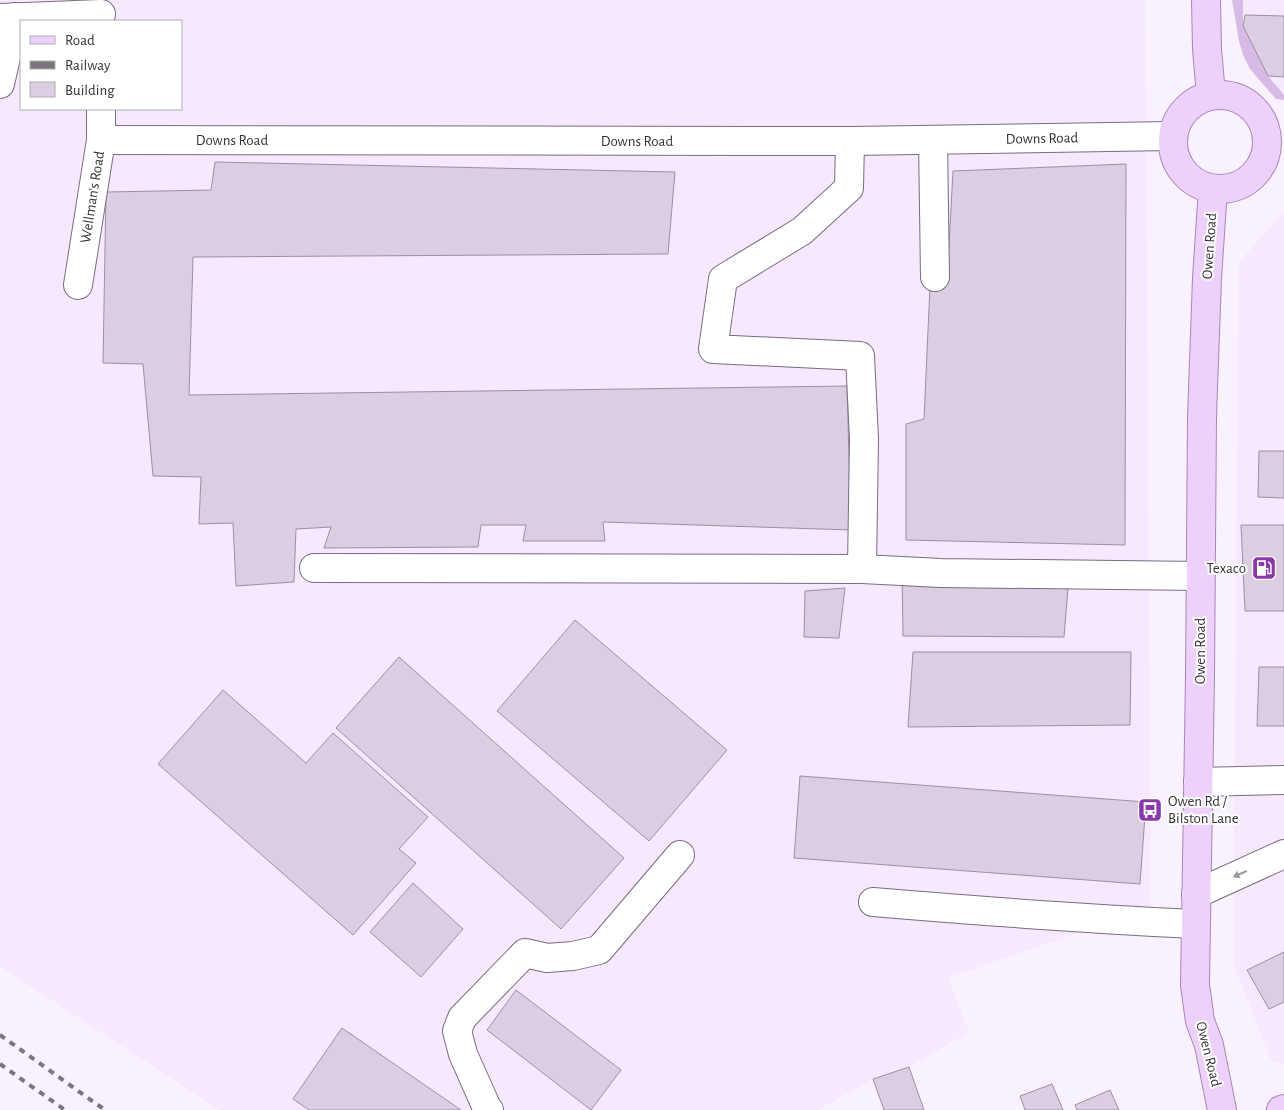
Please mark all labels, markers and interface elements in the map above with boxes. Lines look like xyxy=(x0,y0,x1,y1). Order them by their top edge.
legend xyxy=(20,20,182,110)
text: Road xyxy=(65,33,95,48)
text: Railway xyxy=(65,58,111,73)
text: Building xyxy=(65,83,115,98)
street label: Downs Road xyxy=(1006,130,1079,147)
street label: Downs Road xyxy=(196,133,269,148)
street label: Downs Road xyxy=(601,134,674,149)
street label: Wellman's Road xyxy=(78,150,107,244)
street label: Owen Road xyxy=(1200,212,1219,280)
fuel station icon: Texaco xyxy=(1251,555,1277,581)
place label: Texaco xyxy=(1206,561,1246,576)
street label: Owen Road xyxy=(1193,618,1208,684)
place label: Owen Rd / Bilston Lane xyxy=(1168,794,1239,826)
bus stop icon: Owen Rd / Bilston Lane xyxy=(1137,797,1163,823)
one-way arrow xyxy=(1233,870,1247,878)
street label: Owen Road xyxy=(1193,1020,1224,1088)

